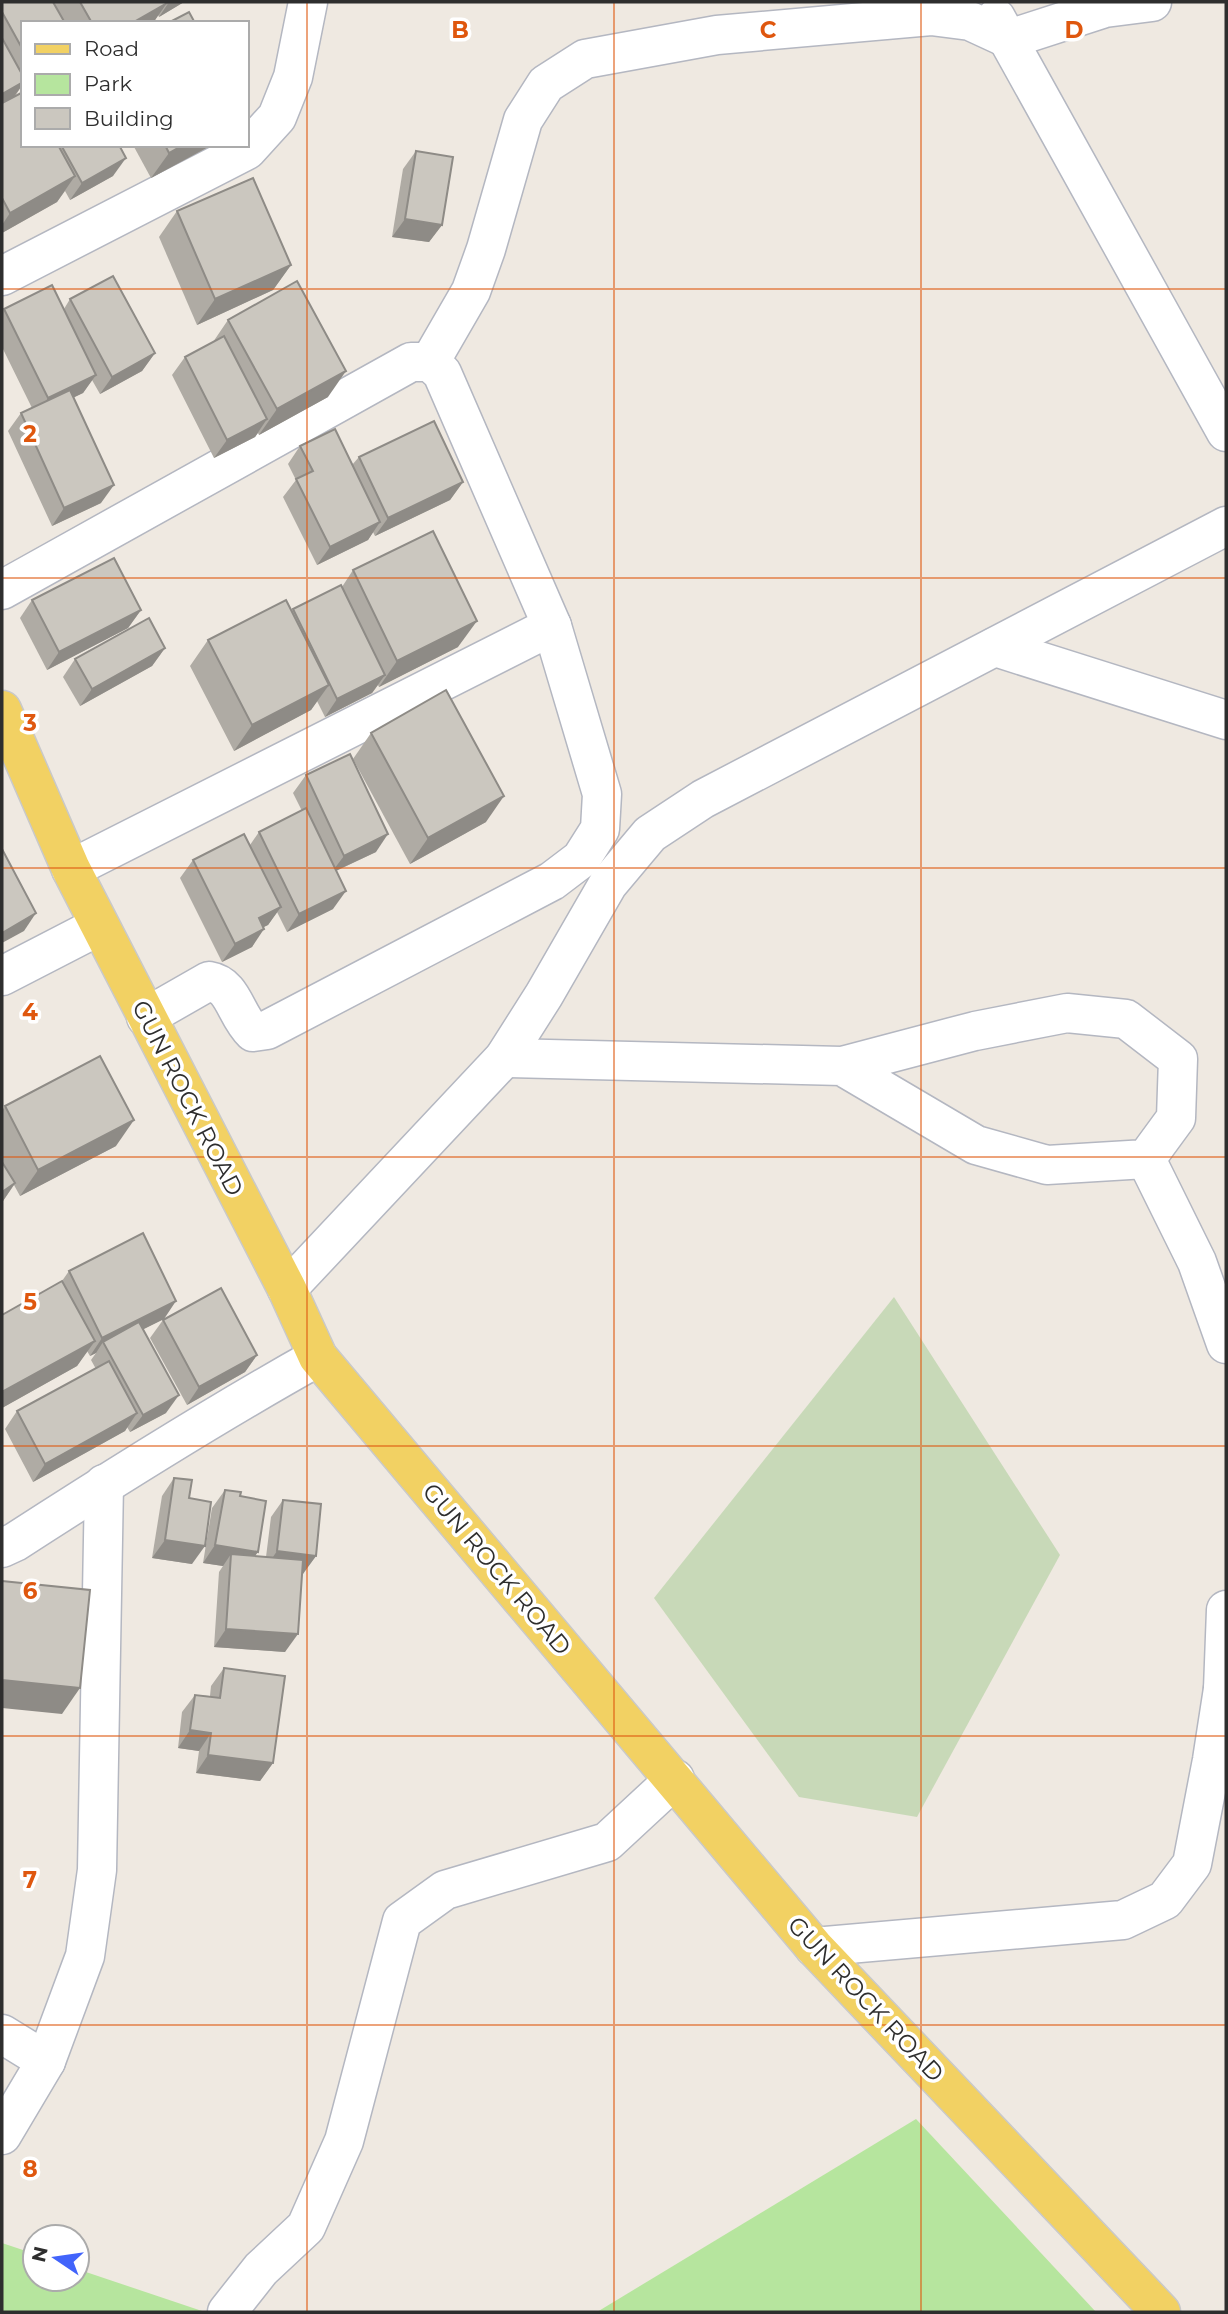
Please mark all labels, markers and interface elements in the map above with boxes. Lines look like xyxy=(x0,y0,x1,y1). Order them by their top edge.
text: B xyxy=(451,16,469,44)
text: C xyxy=(760,16,777,44)
text: D xyxy=(1065,16,1084,44)
legend xyxy=(21,21,248,147)
text: Road xyxy=(84,36,139,61)
text: Park xyxy=(84,71,132,96)
text: Building xyxy=(84,106,174,131)
text: 2 xyxy=(23,420,37,448)
text: 3 xyxy=(22,709,37,737)
street label: GUN ROCK ROAD xyxy=(126,995,250,1201)
text: 4 xyxy=(22,998,38,1026)
text: 5 xyxy=(23,1288,37,1316)
street label: GUN ROCK ROAD xyxy=(417,1477,577,1661)
text: 6 xyxy=(23,1577,38,1605)
text: 7 xyxy=(23,1866,37,1894)
street label: GUN ROCK ROAD xyxy=(782,1910,950,2088)
text: 8 xyxy=(22,2155,38,2183)
north arrow xyxy=(21,2223,91,2293)
text: N xyxy=(27,2244,53,2264)

